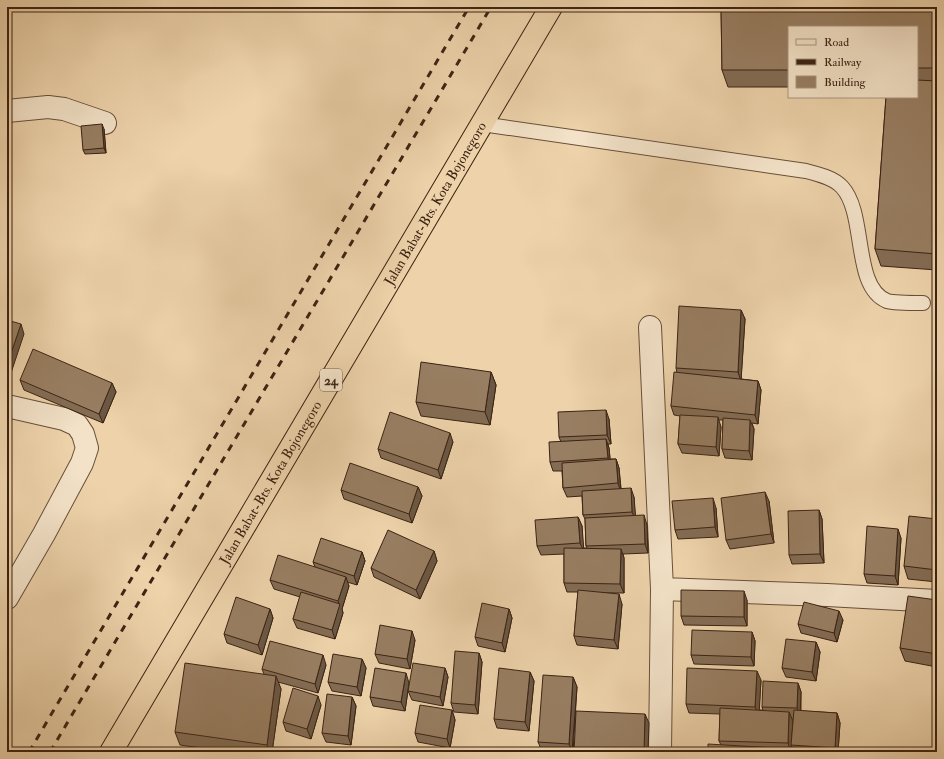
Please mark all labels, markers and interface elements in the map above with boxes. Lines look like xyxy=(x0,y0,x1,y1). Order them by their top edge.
legend xyxy=(788,26,918,98)
text: Road xyxy=(824,35,849,50)
text: Railway xyxy=(824,55,862,70)
text: Building xyxy=(824,75,867,90)
street label: Jalan Babat-Bts. Kota Bojonegoro xyxy=(380,119,490,289)
road number: 24 xyxy=(320,369,342,391)
street label: Jalan Babat-Bts. Kota Bojonegoro xyxy=(215,398,326,568)

